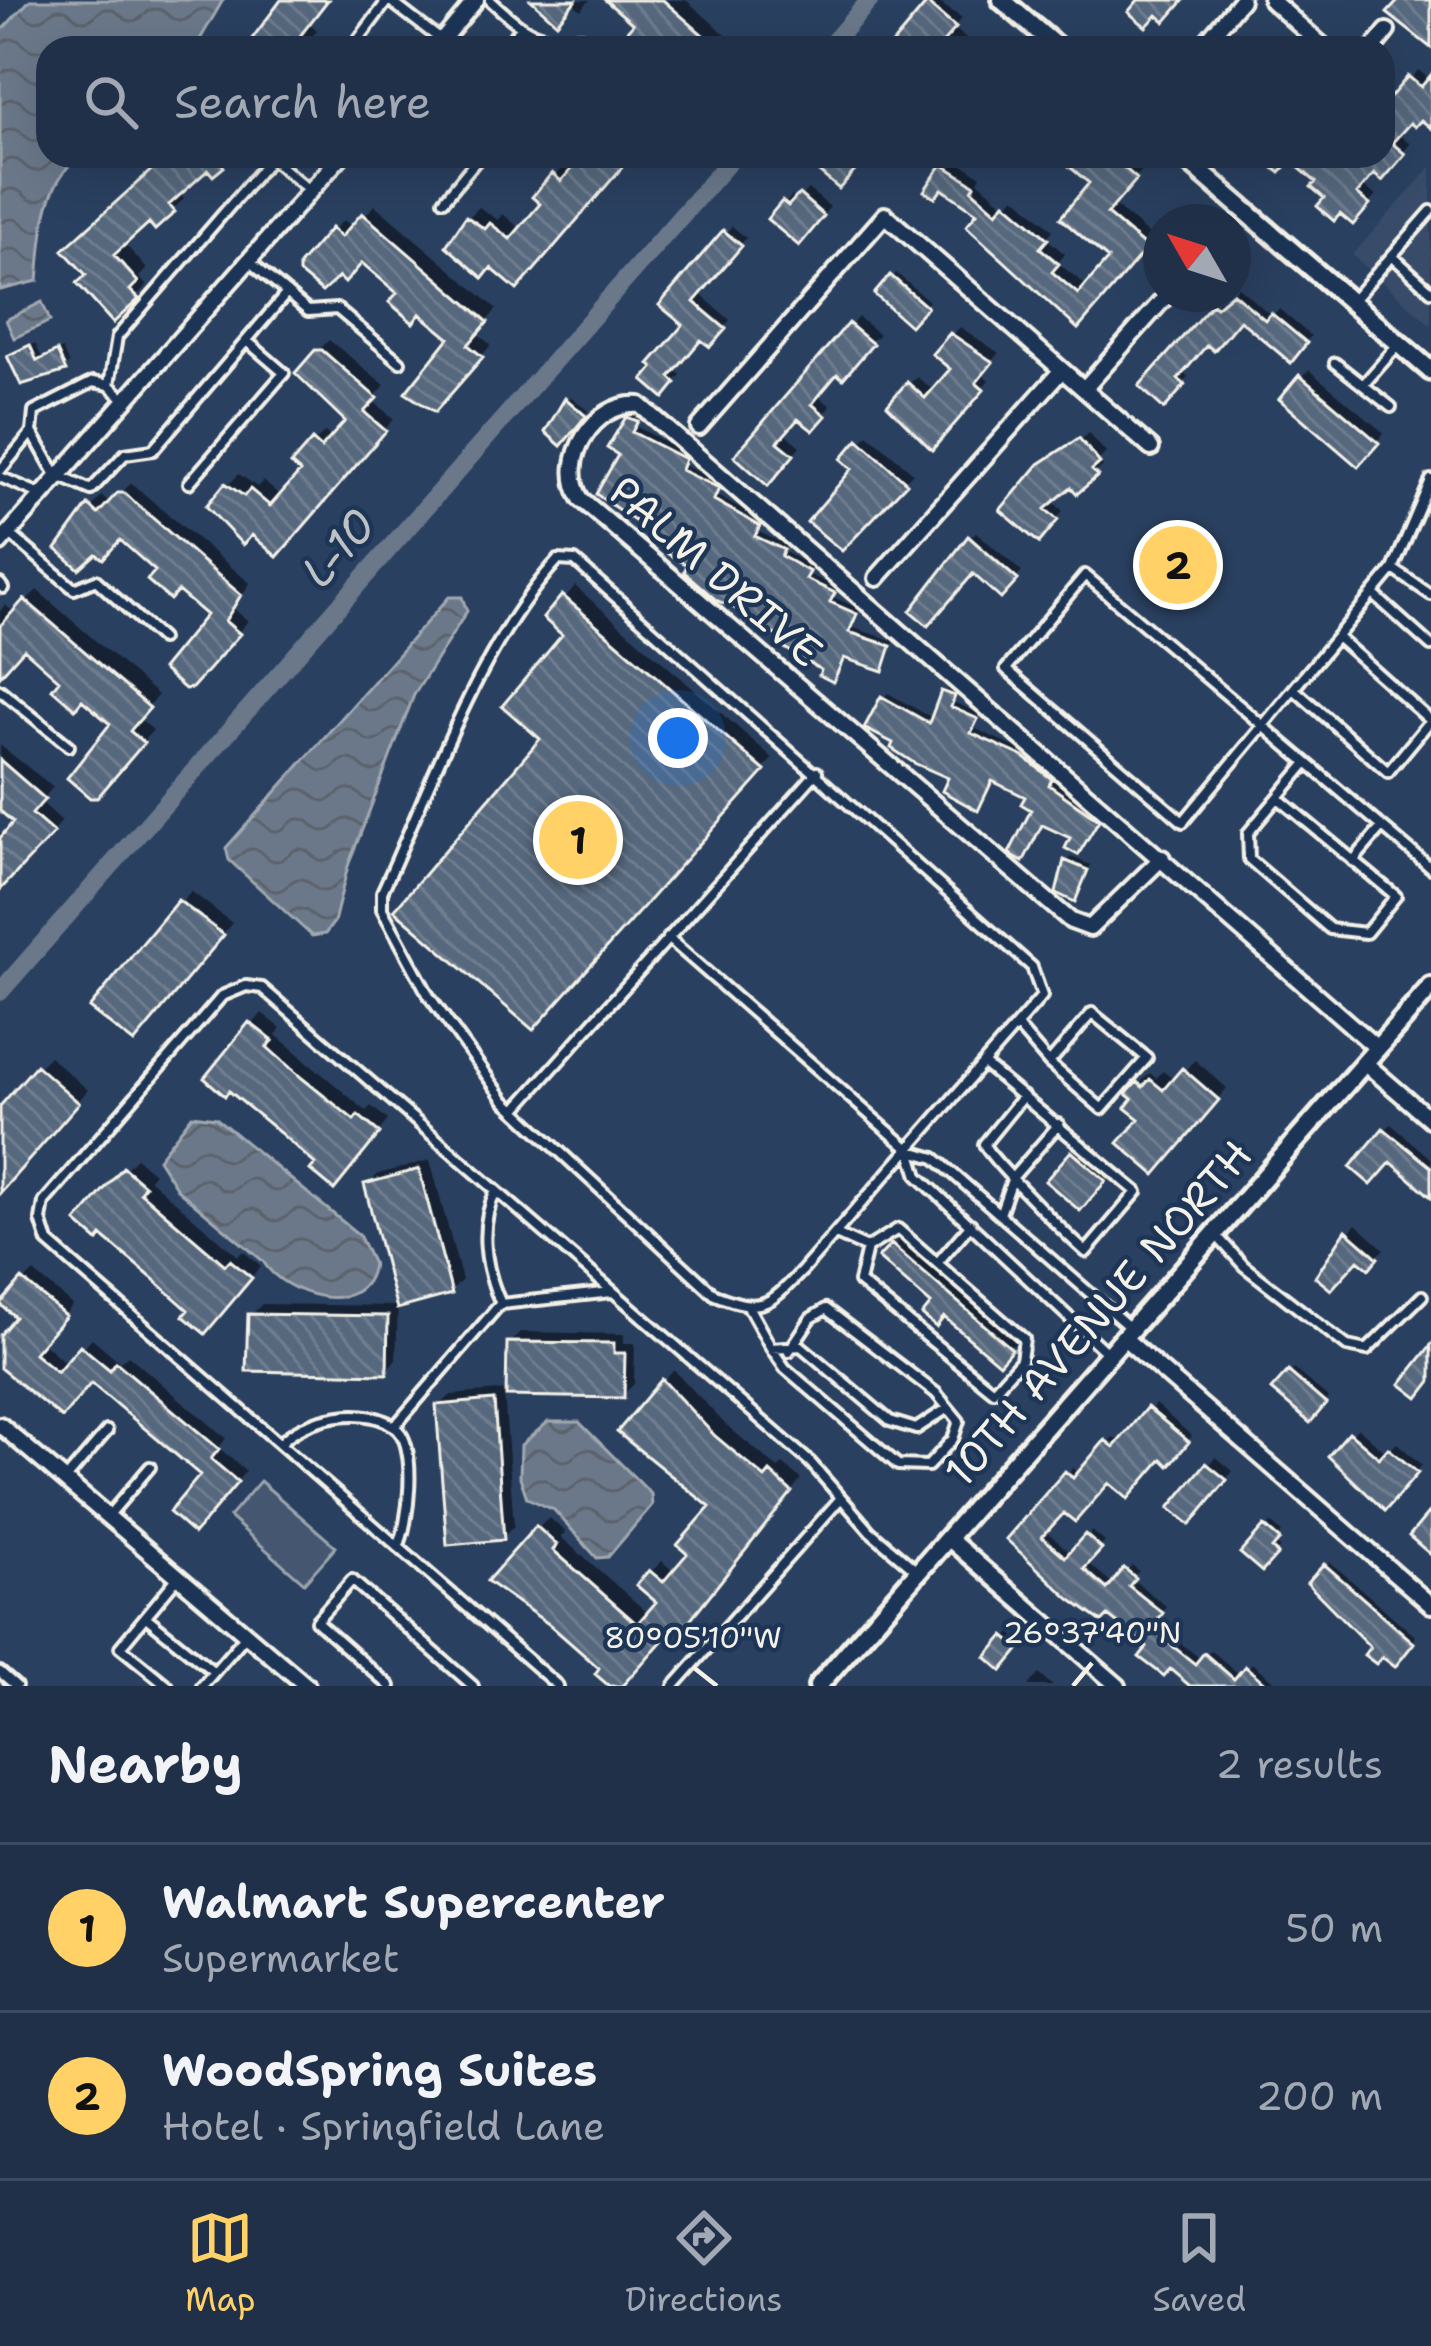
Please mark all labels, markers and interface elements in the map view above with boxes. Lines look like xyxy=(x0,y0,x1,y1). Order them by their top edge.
search box xyxy=(36,36,1395,168)
icon: search xyxy=(78,69,144,135)
text: Search here xyxy=(174,72,431,132)
north arrow xyxy=(1143,204,1251,312)
street label: PALM DRIVE xyxy=(598,463,834,679)
water label: L-10 xyxy=(287,496,389,600)
pin: 2 xyxy=(1139,520,1217,610)
your location xyxy=(648,708,708,768)
pin: 1 xyxy=(539,795,617,885)
street label: 10TH AVENUE NORTH xyxy=(932,1128,1264,1498)
text: 26°37'40"N xyxy=(1003,1612,1181,1653)
text: 80°05'10"W xyxy=(604,1617,782,1658)
text: Nearby xyxy=(48,1730,243,1798)
text: 2 results xyxy=(1216,1738,1383,1790)
text: Walmart Supercenter xyxy=(162,1872,665,1932)
text: 1 xyxy=(78,1902,96,1954)
text: 50 m xyxy=(1285,1902,1383,1954)
text: Supermarket xyxy=(162,1932,400,1984)
text: WoodSpring Suites xyxy=(162,2040,597,2100)
text: 2 xyxy=(73,2070,101,2122)
text: 200 m xyxy=(1256,2070,1383,2122)
text: Hotel · Springfield Lane xyxy=(162,2100,605,2152)
tab: Map xyxy=(185,2205,256,2322)
tab: Directions xyxy=(625,2205,783,2322)
tab: Saved xyxy=(1152,2205,1246,2322)

